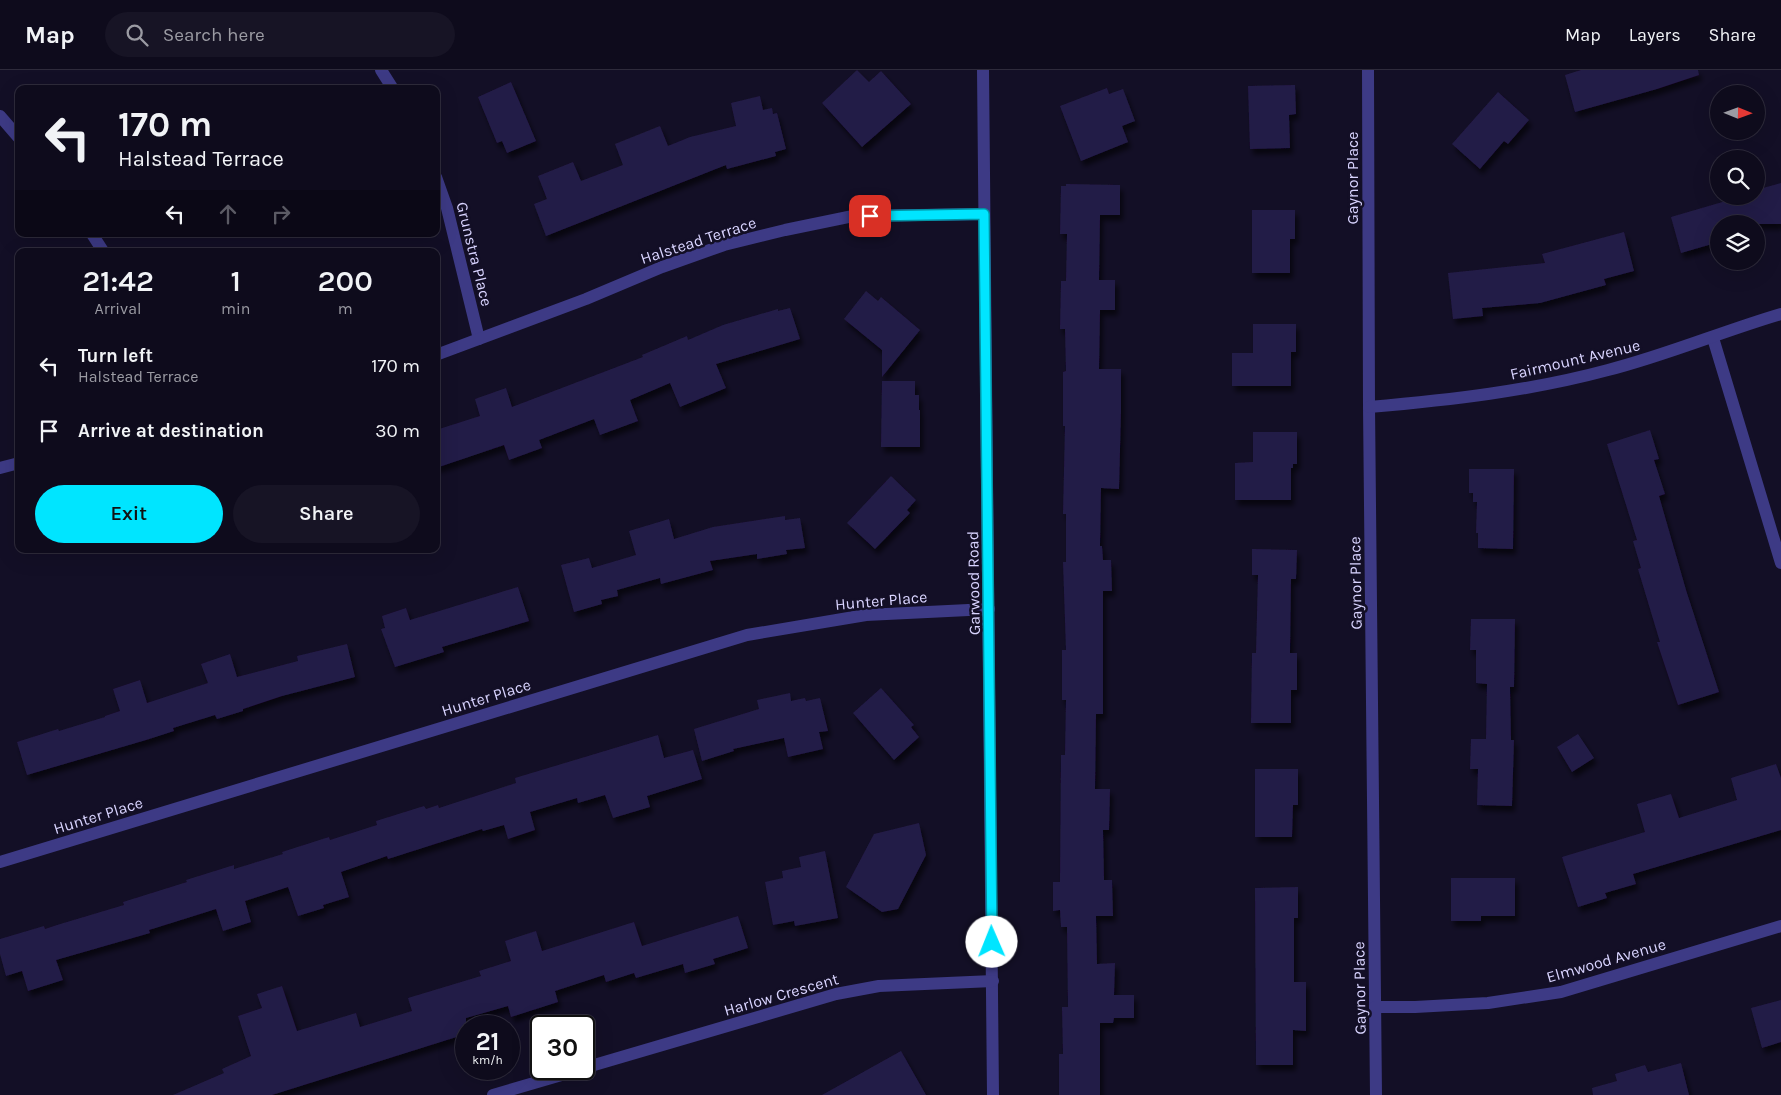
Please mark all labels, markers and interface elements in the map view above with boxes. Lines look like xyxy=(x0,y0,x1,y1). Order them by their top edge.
search box xyxy=(105,12,455,57)
text: Map xyxy=(25,21,75,49)
icon: search xyxy=(123,21,151,49)
text: Search here xyxy=(163,24,265,46)
text: Map xyxy=(1565,24,1601,46)
text: Layers xyxy=(1629,24,1681,46)
text: Share xyxy=(1709,24,1756,46)
north arrow xyxy=(1710,85,1765,140)
map controls xyxy=(1710,85,1765,270)
text: 170 m xyxy=(118,104,212,145)
icon: left xyxy=(35,105,100,170)
street label: Gaynor Place xyxy=(1343,131,1362,225)
text: Halstead Terrace xyxy=(118,146,284,172)
button: search xyxy=(1710,150,1765,205)
pin xyxy=(849,195,891,237)
icon: left xyxy=(161,200,189,228)
icon: ahead xyxy=(214,200,242,228)
icon: right xyxy=(267,200,295,228)
street label: Grunstra Place xyxy=(452,200,497,308)
icon: arrive xyxy=(856,202,884,230)
street label: Halstead Terrace xyxy=(638,213,758,268)
button: layers xyxy=(1710,215,1765,270)
text: 21:42 xyxy=(82,263,154,299)
text: 1 xyxy=(230,263,241,299)
text: 200 xyxy=(318,263,373,299)
text: Arrival xyxy=(95,299,141,318)
text: min xyxy=(221,299,250,318)
text: m xyxy=(338,299,353,318)
street label: Fairmount Avenue xyxy=(1508,335,1642,384)
text: Turn left xyxy=(78,345,153,367)
icon: left xyxy=(35,352,63,380)
text: 170 m xyxy=(371,355,420,377)
text: Halstead Terrace xyxy=(78,367,199,386)
icon: arrive xyxy=(35,417,63,445)
text: Arrive at destination xyxy=(78,420,264,442)
text: 30 m xyxy=(375,420,420,442)
button: Exit xyxy=(35,485,223,543)
button: Share xyxy=(233,485,420,543)
street label: Garwood Road xyxy=(963,531,984,635)
street label: Gaynor Place xyxy=(1345,536,1366,630)
street label: Hunter Place xyxy=(834,587,928,614)
street label: Hunter Place xyxy=(439,675,533,720)
street label: Hunter Place xyxy=(51,793,145,838)
position arrow xyxy=(965,915,1017,967)
street label: Elmwood Avenue xyxy=(1544,934,1668,987)
street label: Gaynor Place xyxy=(1349,941,1370,1035)
street label: Harlow Crescent xyxy=(722,969,841,1020)
speed limit sign: 30 xyxy=(530,1015,595,1080)
text: 21 xyxy=(475,1027,500,1056)
text: km/h xyxy=(472,1053,503,1067)

